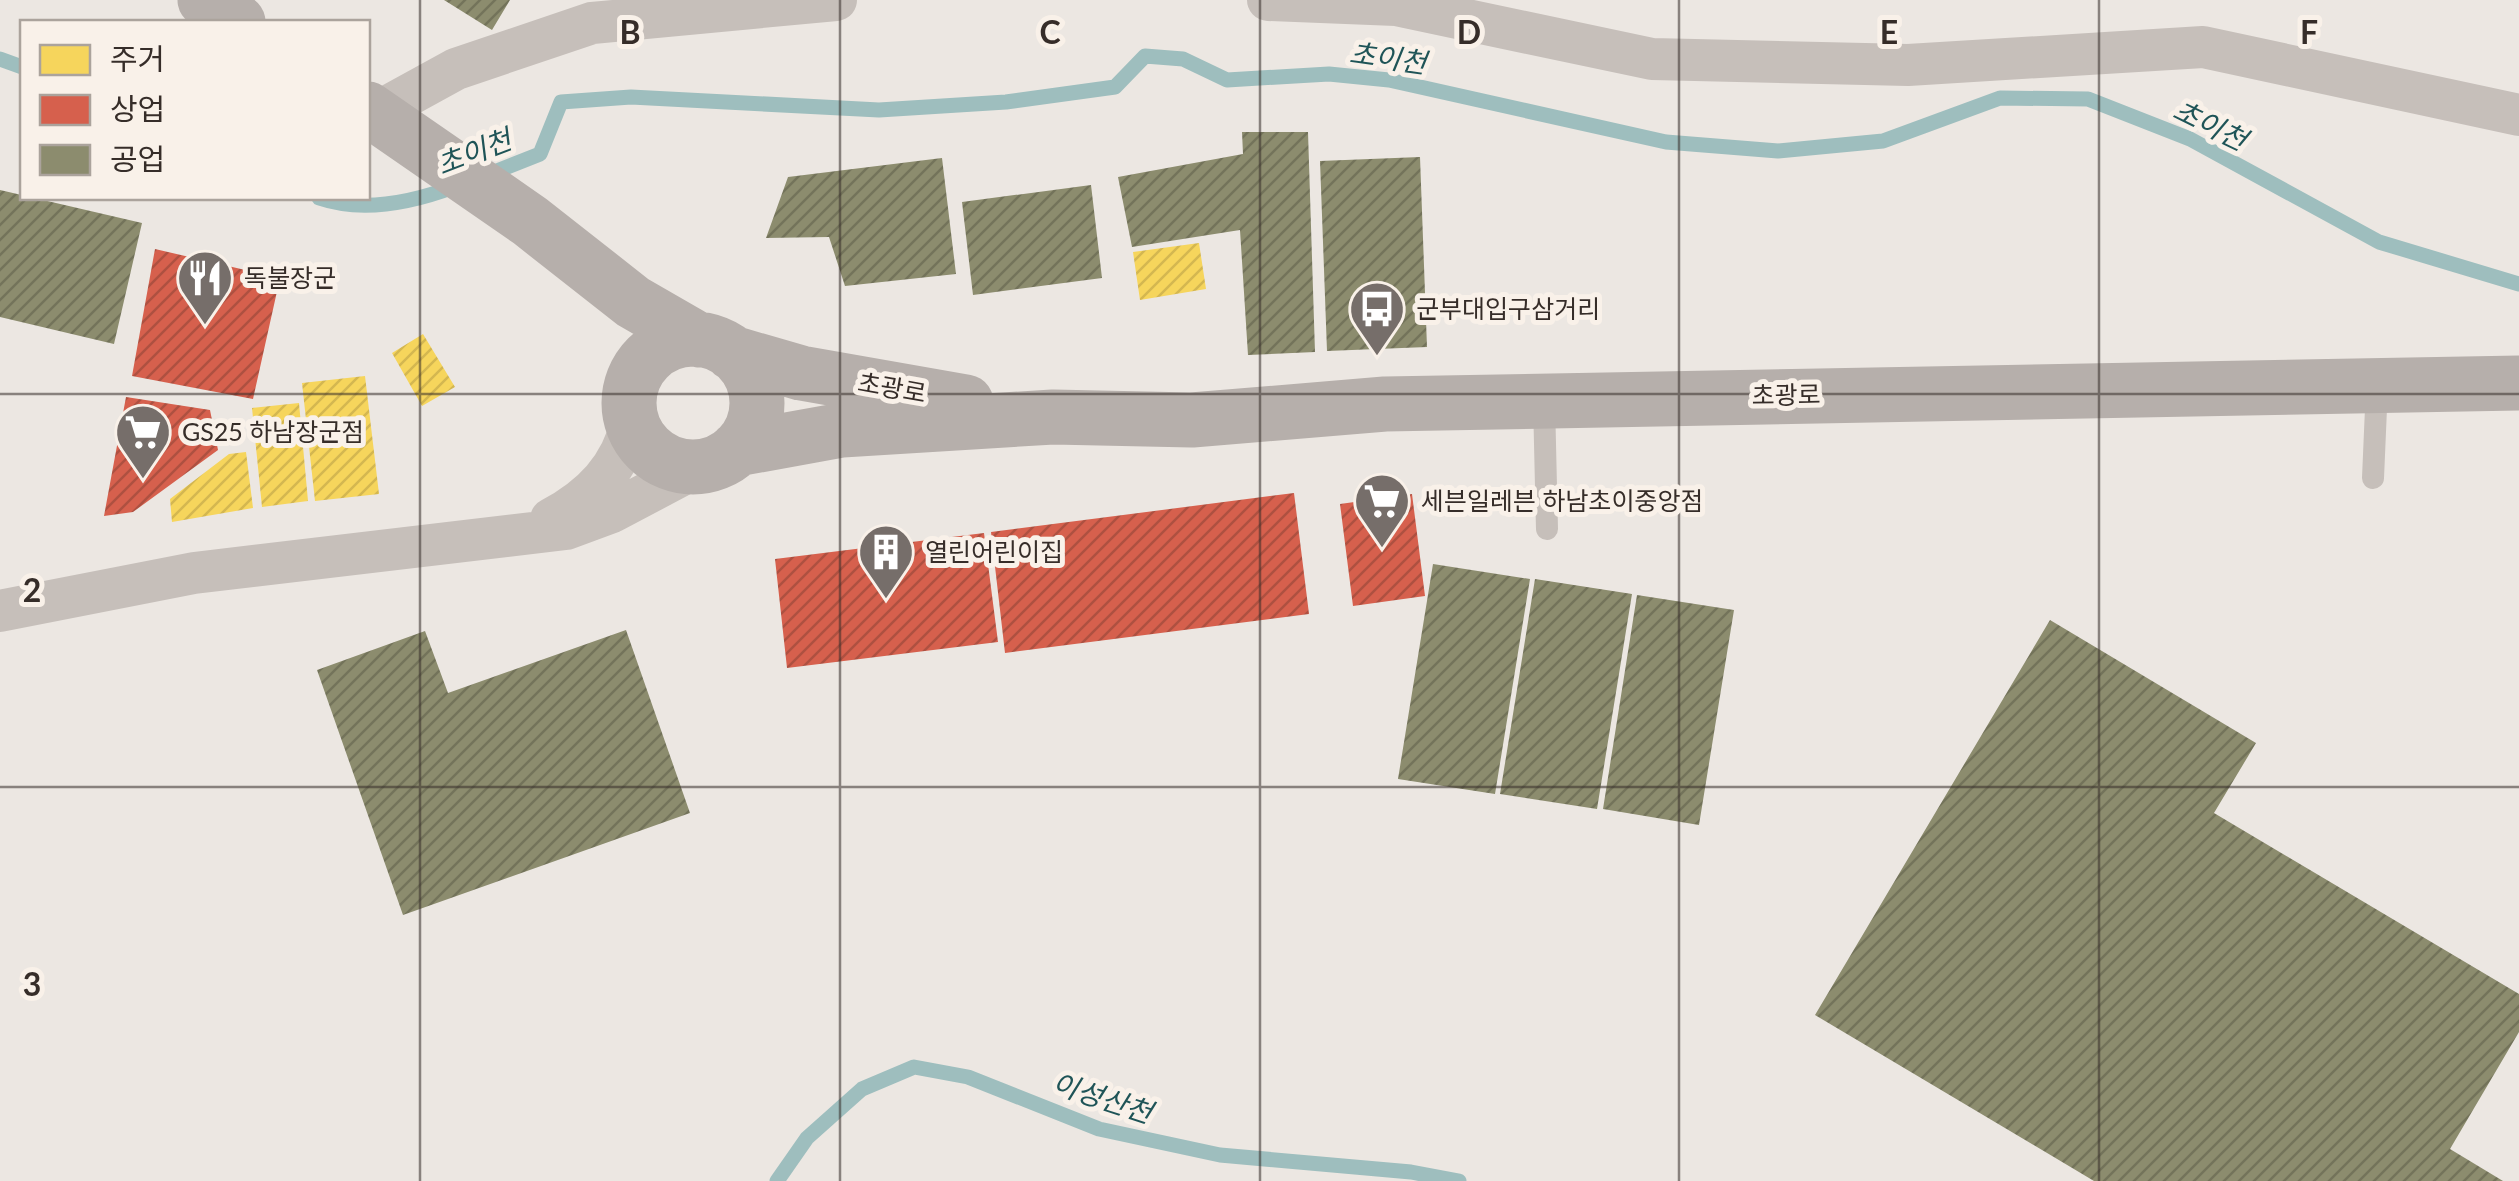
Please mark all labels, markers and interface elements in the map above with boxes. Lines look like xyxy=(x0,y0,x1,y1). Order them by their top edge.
text: B xyxy=(619,12,641,51)
text: C xyxy=(1039,12,1061,51)
text: D xyxy=(1457,12,1481,51)
text: E xyxy=(1880,12,1898,51)
text: F xyxy=(2300,12,2318,51)
legend xyxy=(20,20,370,200)
water label: 초이천 xyxy=(1348,35,1432,80)
text: 주거 xyxy=(110,40,165,76)
text: 상업 xyxy=(110,90,165,126)
water label: 초이천 xyxy=(2168,92,2256,158)
water label: 초이천 xyxy=(431,120,519,181)
text: 공업 xyxy=(110,140,165,176)
restaurant icon: 독불장군 xyxy=(175,248,235,327)
place label: 독불장군 xyxy=(244,262,336,292)
bus stop icon: 군부대입구삼거리 xyxy=(1347,279,1407,358)
place label: 군부대입구삼거리 xyxy=(1416,293,1600,323)
street label: 초광로 xyxy=(856,366,929,408)
street label: 초광로 xyxy=(1751,378,1821,410)
supermarket icon: GS25 하남장군점 xyxy=(113,402,173,481)
place label: GS25 하남장군점 xyxy=(182,416,364,446)
supermarket icon: 세븐일레븐 하남초이중앙점 xyxy=(1352,471,1412,550)
place label: 세븐일레븐 하남초이중앙점 xyxy=(1421,485,1703,515)
building icon: 열린어린이집 xyxy=(856,522,916,601)
place label: 열린어린이집 xyxy=(925,536,1063,566)
text: 2 xyxy=(23,570,41,609)
text: 3 xyxy=(23,964,41,1003)
water label: 이성산천 xyxy=(1048,1065,1160,1130)

